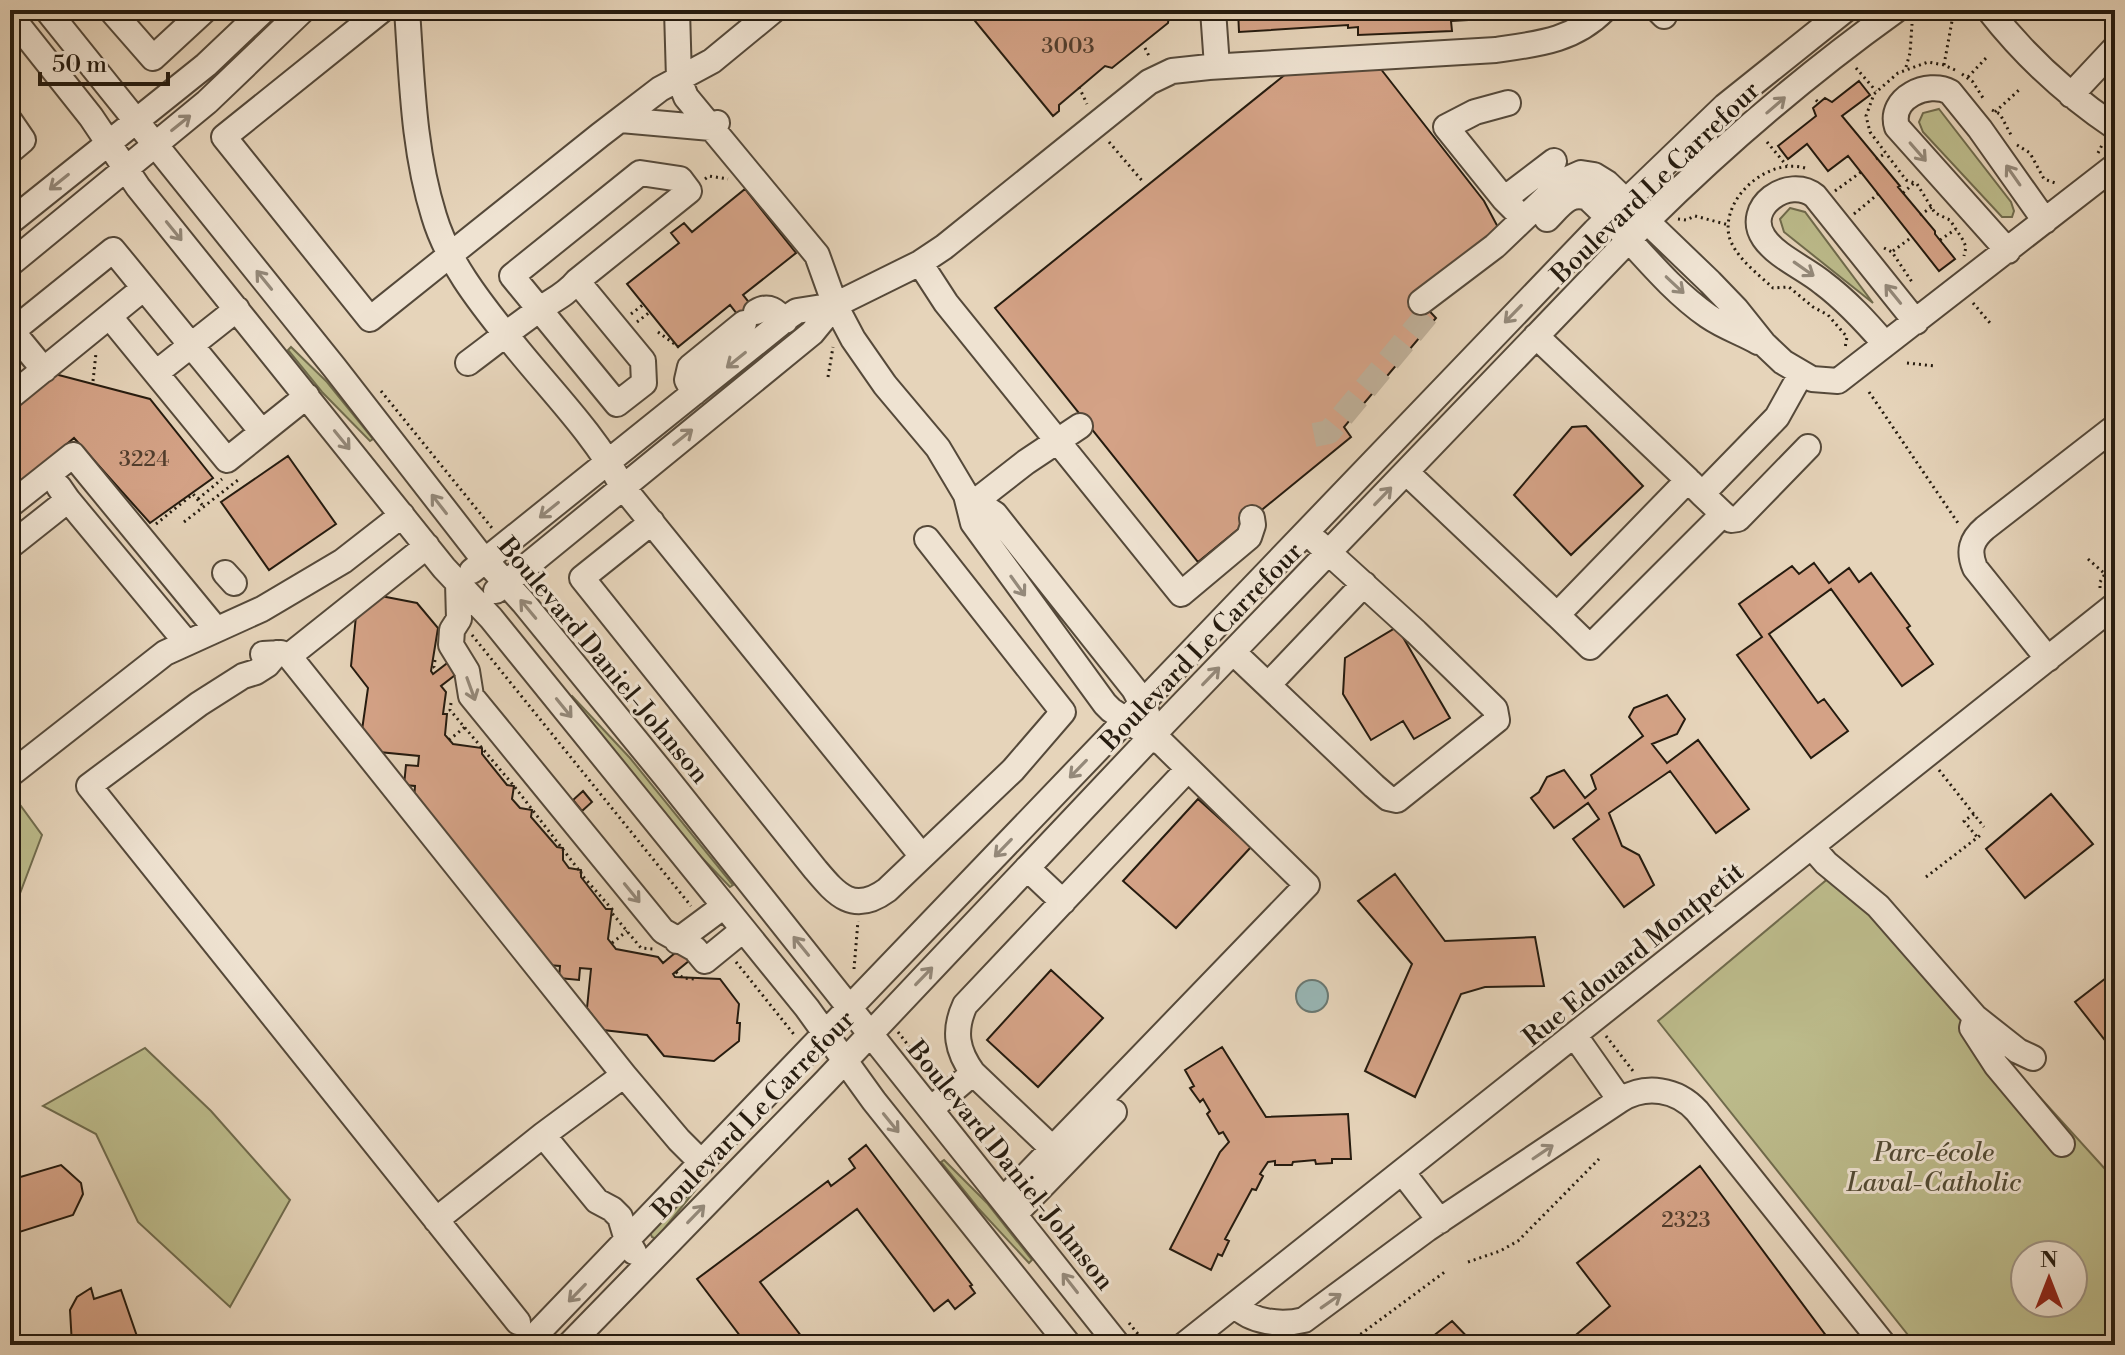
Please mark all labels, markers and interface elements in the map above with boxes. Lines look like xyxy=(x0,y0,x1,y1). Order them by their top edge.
house number: 3003 xyxy=(1041,33,1095,60)
scale bar xyxy=(40,36,168,86)
text: 50 m xyxy=(52,50,107,80)
street label: Boulevard Le Carrefour xyxy=(1544,75,1767,291)
one-way arrow xyxy=(1765,96,1786,114)
one-way arrow xyxy=(170,114,191,132)
one-way arrow xyxy=(1908,141,1926,161)
one-way arrow xyxy=(2005,165,2021,187)
one-way arrow xyxy=(49,174,70,191)
one-way arrow xyxy=(165,220,182,241)
one-way arrow xyxy=(1793,261,1815,277)
one-way arrow xyxy=(255,271,273,291)
one-way arrow xyxy=(1664,276,1684,294)
one-way arrow xyxy=(1884,284,1902,305)
one-way arrow xyxy=(1504,304,1523,323)
one-way arrow xyxy=(726,351,747,369)
one-way arrow xyxy=(672,428,693,446)
one-way arrow xyxy=(333,429,351,450)
house number: 3224 xyxy=(119,446,169,473)
one-way arrow xyxy=(1373,486,1392,506)
one-way arrow xyxy=(431,494,448,515)
one-way arrow xyxy=(539,501,559,519)
street label: Boulevard Daniel-Johnson xyxy=(490,530,716,790)
street label: Boulevard Le Carrefour xyxy=(1093,536,1310,758)
one-way arrow xyxy=(1009,575,1026,596)
one-way arrow xyxy=(519,599,537,619)
one-way arrow xyxy=(1201,666,1220,686)
one-way arrow xyxy=(465,677,480,701)
one-way arrow xyxy=(554,698,572,719)
one-way arrow xyxy=(1069,759,1088,779)
one-way arrow xyxy=(994,837,1013,857)
street label: Rue Edouard Montpetit xyxy=(1517,856,1751,1054)
one-way arrow xyxy=(623,882,641,903)
one-way arrow xyxy=(792,936,810,957)
one-way arrow xyxy=(914,967,933,986)
street label: Boulevard Le Carrefour xyxy=(645,1004,862,1226)
street label: Boulevard Daniel-Johnson xyxy=(899,1034,1121,1297)
one-way arrow xyxy=(883,1112,900,1133)
park label: Parc-école Laval-Catholic xyxy=(1846,1137,2021,1199)
one-way arrow xyxy=(1532,1144,1554,1160)
one-way arrow xyxy=(686,1204,705,1224)
house number: 2323 xyxy=(1661,1207,1711,1234)
north arrow xyxy=(2009,1239,2089,1319)
text: N xyxy=(2040,1247,2058,1274)
one-way arrow xyxy=(1062,1273,1079,1294)
one-way arrow xyxy=(568,1282,586,1302)
one-way arrow xyxy=(1319,1293,1341,1309)

